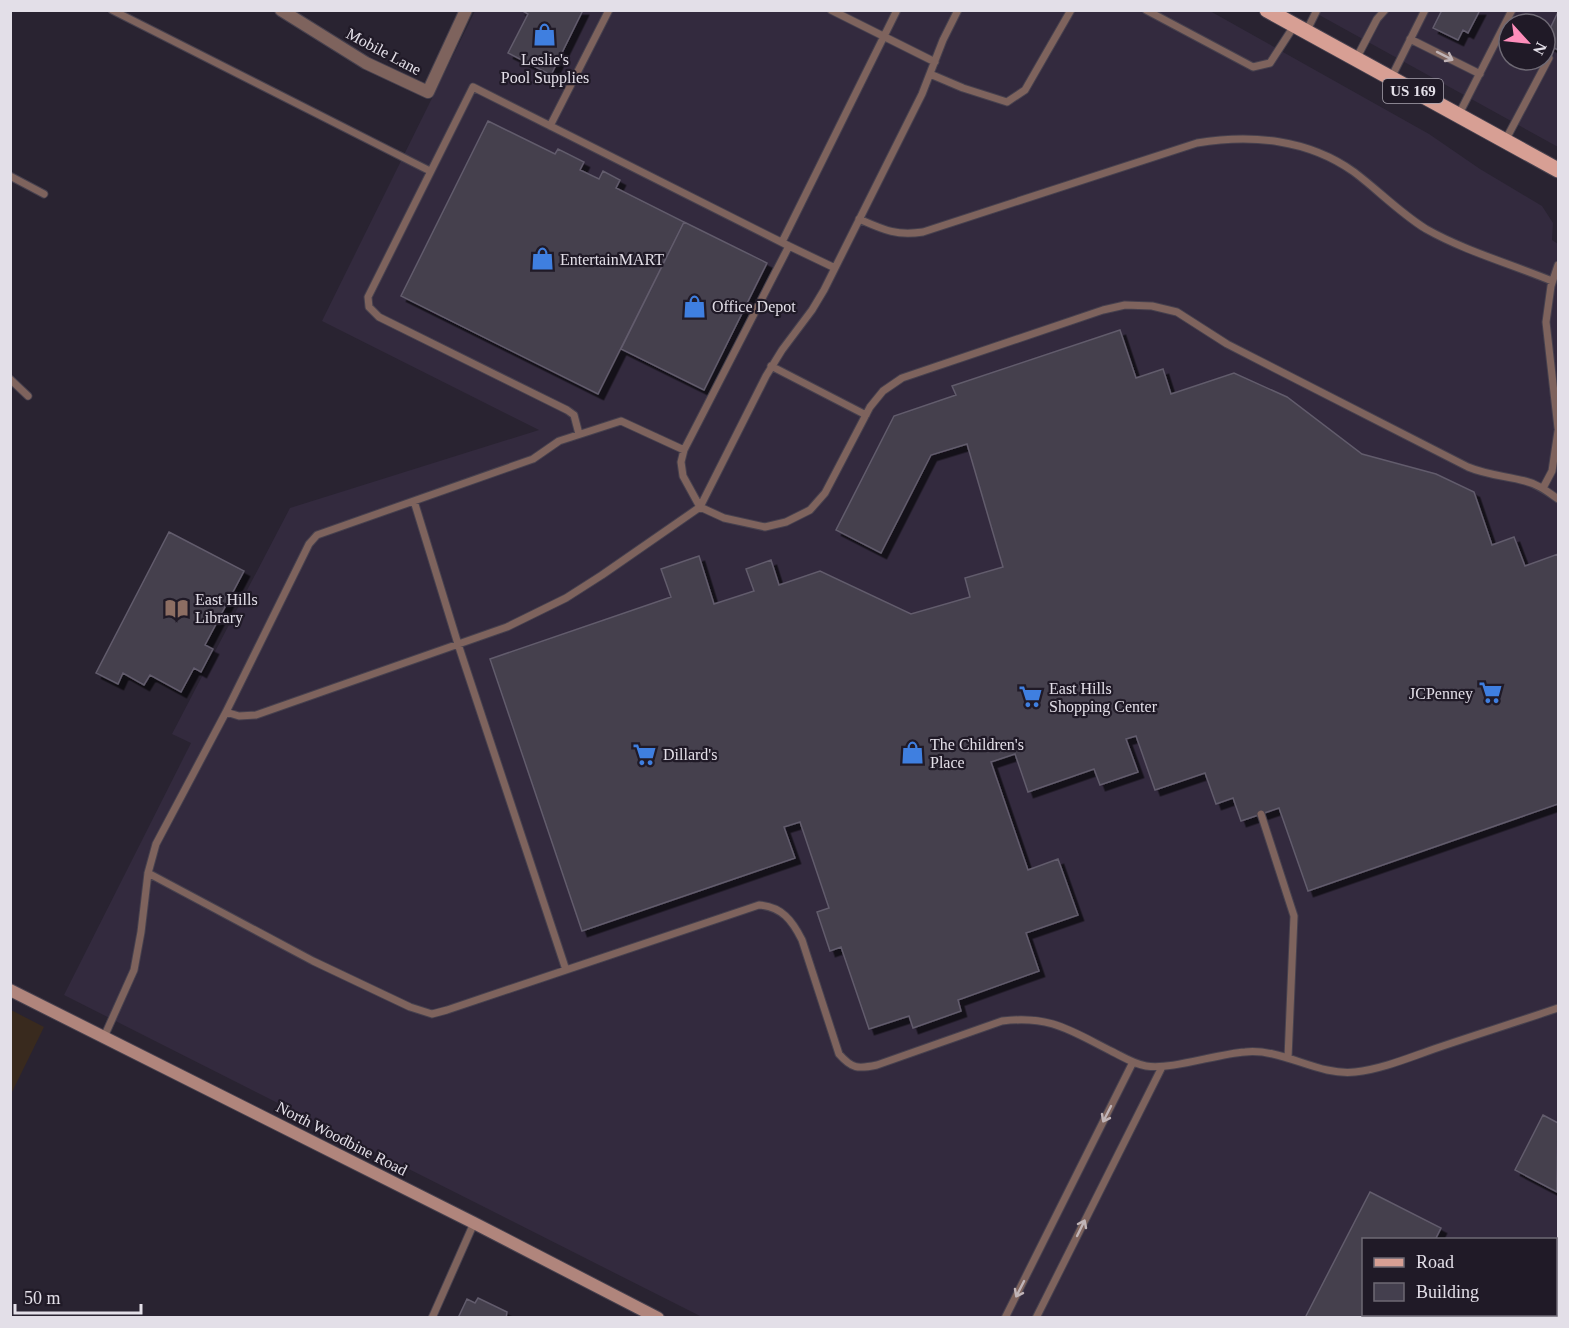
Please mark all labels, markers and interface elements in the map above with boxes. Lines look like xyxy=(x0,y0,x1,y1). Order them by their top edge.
north arrow xyxy=(1497,12,1557,72)
shop icon: Leslie's Pool Supplies xyxy=(532,21,558,47)
street label: Mobile Lane xyxy=(343,25,424,78)
text: N xyxy=(1530,40,1550,58)
place label: Leslie's Pool Supplies xyxy=(501,51,589,87)
one-way arrow xyxy=(1436,51,1454,63)
road number: US 169 xyxy=(1383,79,1443,103)
shop icon: EntertainMART xyxy=(529,246,555,272)
place label: EntertainMART xyxy=(560,251,664,268)
shop icon: Office Depot xyxy=(681,293,707,319)
place label: Office Depot xyxy=(712,298,796,316)
place label: East Hills Library xyxy=(195,591,258,627)
library icon: East Hills Library xyxy=(164,595,190,621)
place label: East Hills Shopping Center xyxy=(1049,680,1158,716)
supermarket icon: JCPenney xyxy=(1478,680,1504,706)
supermarket icon: East Hills Shopping Center xyxy=(1018,684,1044,710)
place label: JCPenney xyxy=(1409,685,1473,703)
place label: The Children's Place xyxy=(930,736,1024,771)
shop icon: The Children's Place xyxy=(899,740,925,766)
supermarket icon: Dillard's xyxy=(632,741,658,767)
place label: Dillard's xyxy=(663,746,717,763)
street label: North Woodbine Road xyxy=(274,1098,410,1179)
one-way arrow xyxy=(1101,1105,1112,1123)
one-way arrow xyxy=(1076,1219,1088,1237)
legend xyxy=(1362,1238,1557,1316)
text: Road xyxy=(1416,1252,1454,1272)
scale bar xyxy=(15,1277,141,1315)
one-way arrow xyxy=(1013,1279,1025,1297)
text: Building xyxy=(1416,1282,1479,1302)
text: 50 m xyxy=(24,1288,61,1308)

